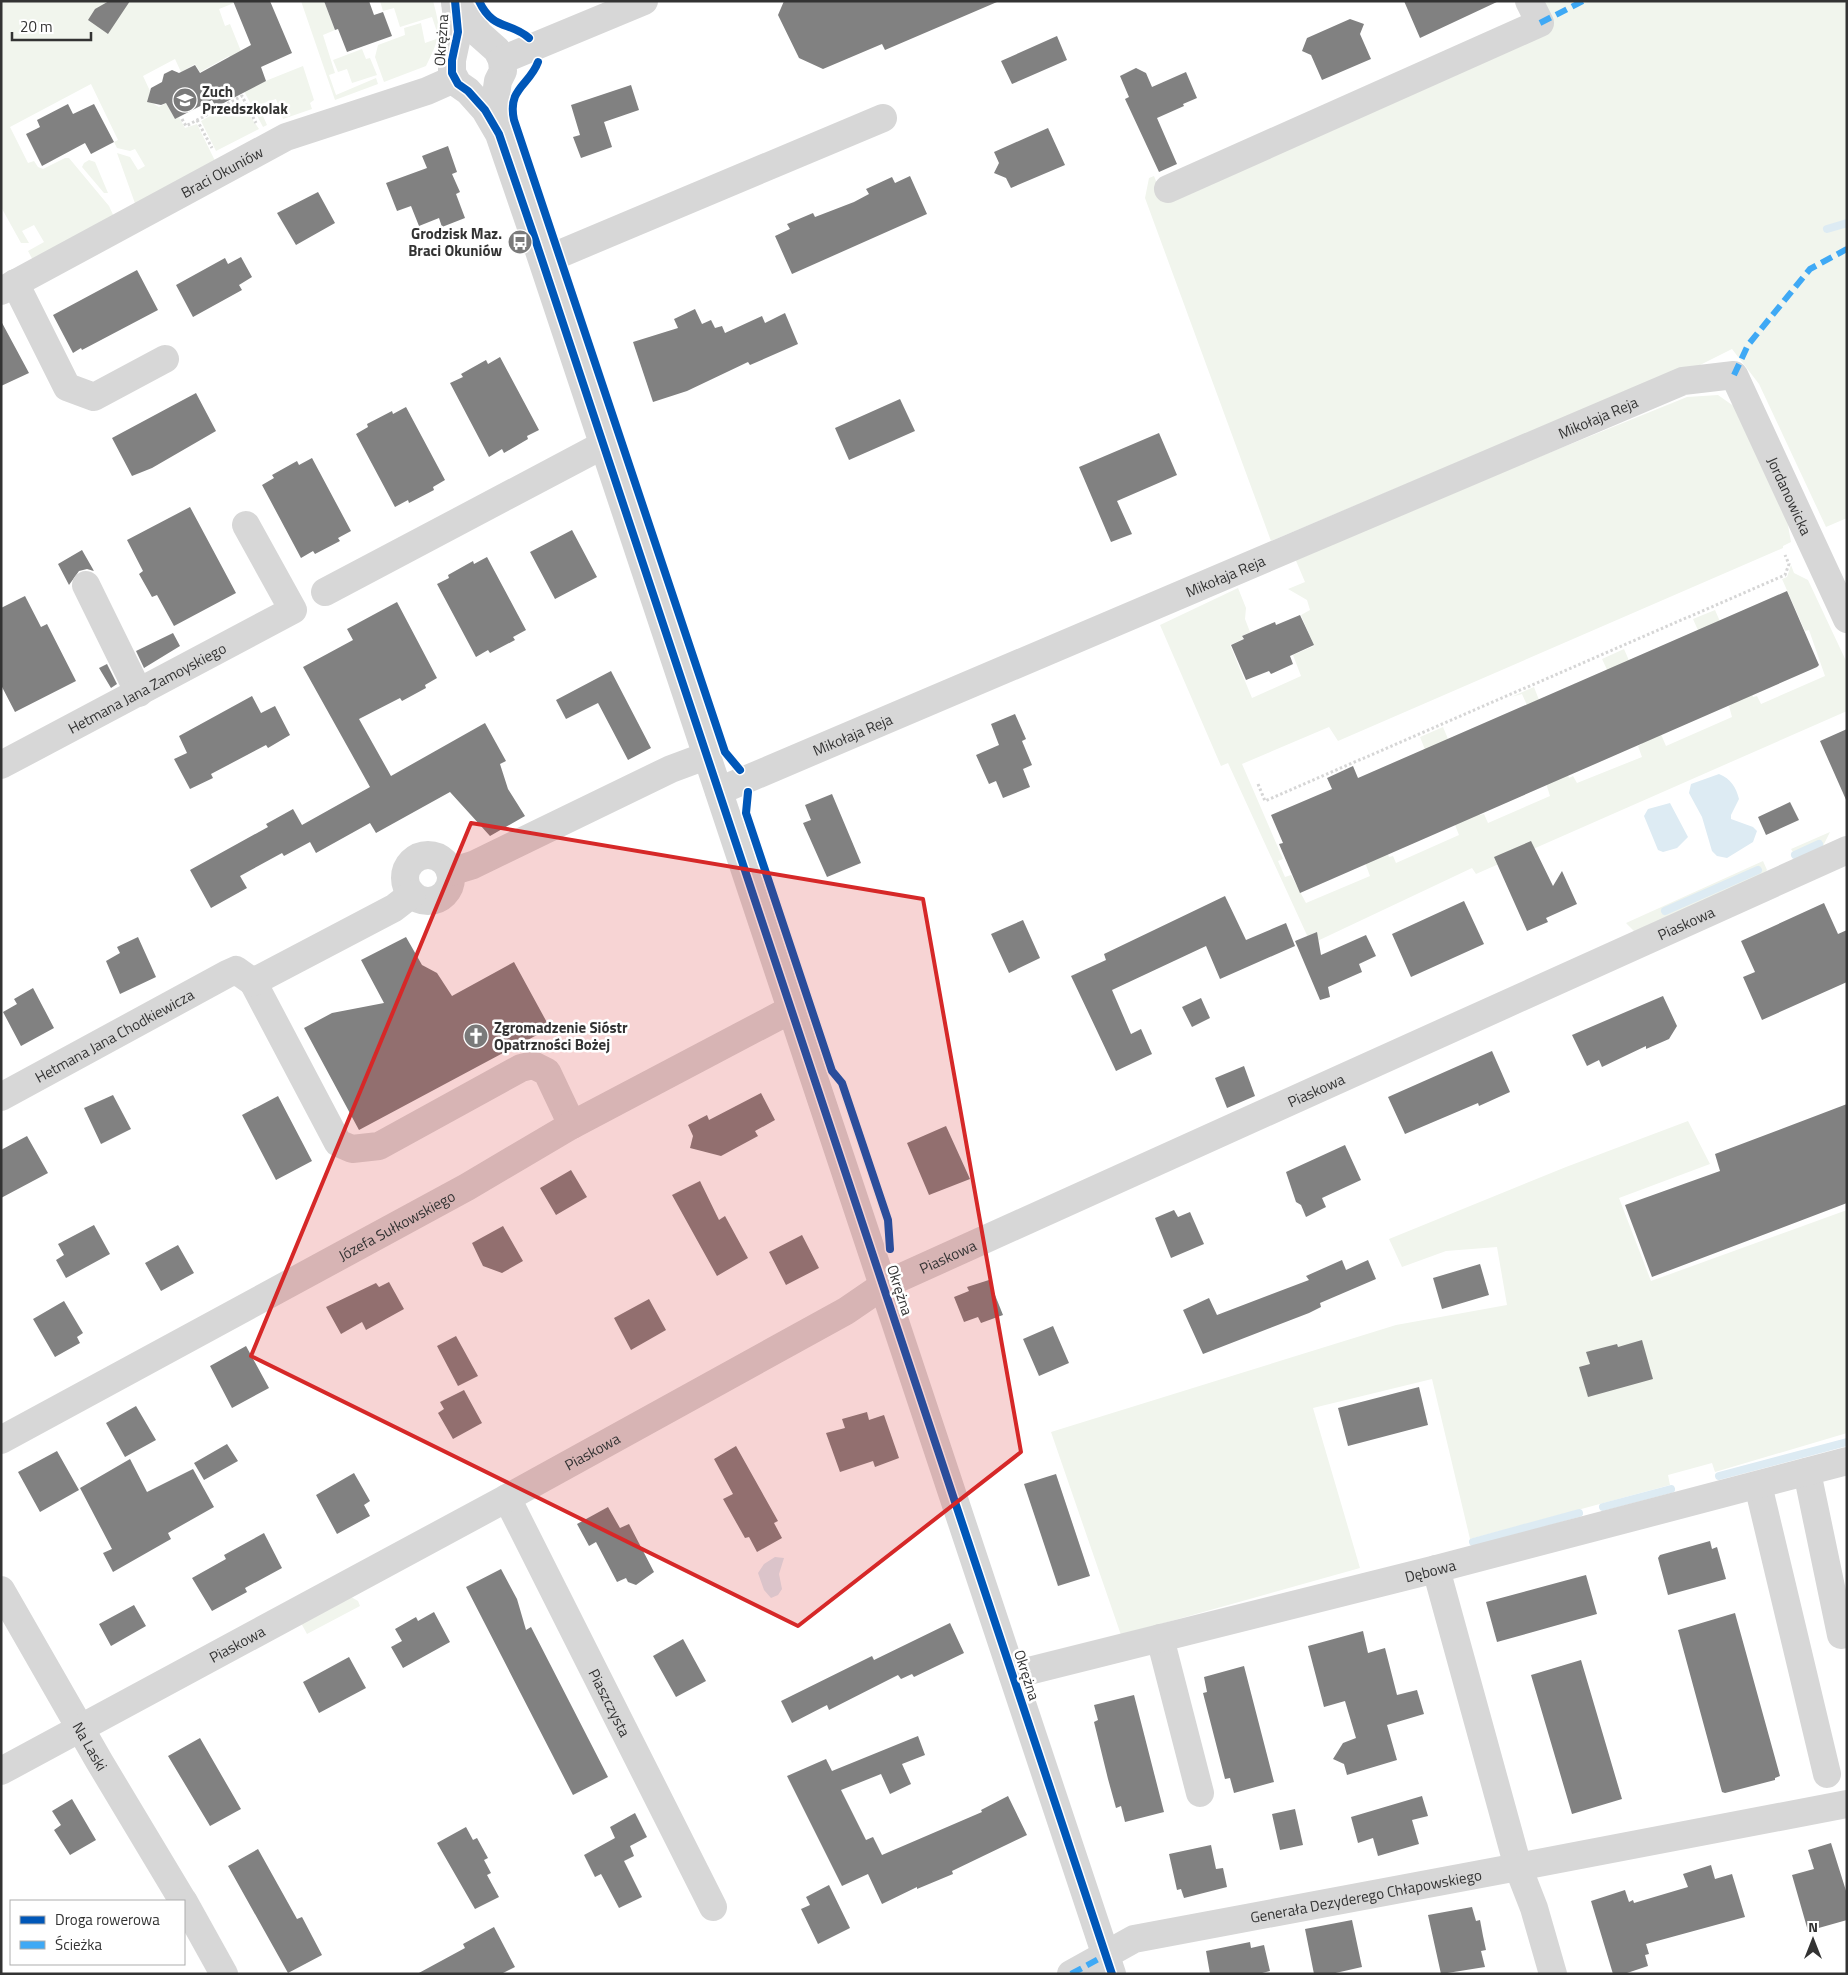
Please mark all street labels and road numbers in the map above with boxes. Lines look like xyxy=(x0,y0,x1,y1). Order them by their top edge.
street label: Okrężna xyxy=(428,13,454,67)
street label: Braci Okuniów xyxy=(176,140,267,203)
street label: Mikołaja Reja xyxy=(1554,390,1642,444)
street label: Jordanowicka xyxy=(1762,453,1818,539)
street label: Mikołaja Reja xyxy=(1182,548,1269,603)
street label: Hetmana Jana Zamoyskiego xyxy=(63,636,230,739)
street label: Mikołaja Reja xyxy=(809,707,896,761)
street label: Piaskowa xyxy=(1654,900,1719,946)
street label: Hetmana Jana Chodkiewicza xyxy=(31,982,199,1088)
street label: Piaskowa xyxy=(1284,1067,1349,1113)
street label: Józefa Sułkowskiego xyxy=(334,1184,459,1266)
street label: Piaskowa xyxy=(915,1233,980,1279)
street label: Okrężna xyxy=(881,1262,919,1319)
street label: Piaskowa xyxy=(560,1426,624,1476)
street label: Dębowa xyxy=(1402,1553,1459,1588)
street label: Piaskowa xyxy=(205,1619,269,1668)
street label: Okrężna xyxy=(1008,1647,1046,1704)
street label: Piaszczysta xyxy=(583,1664,637,1741)
street label: Na Laski xyxy=(67,1717,114,1775)
street label: Generała Dezyderego Chłapowskiego xyxy=(1248,1863,1484,1928)

